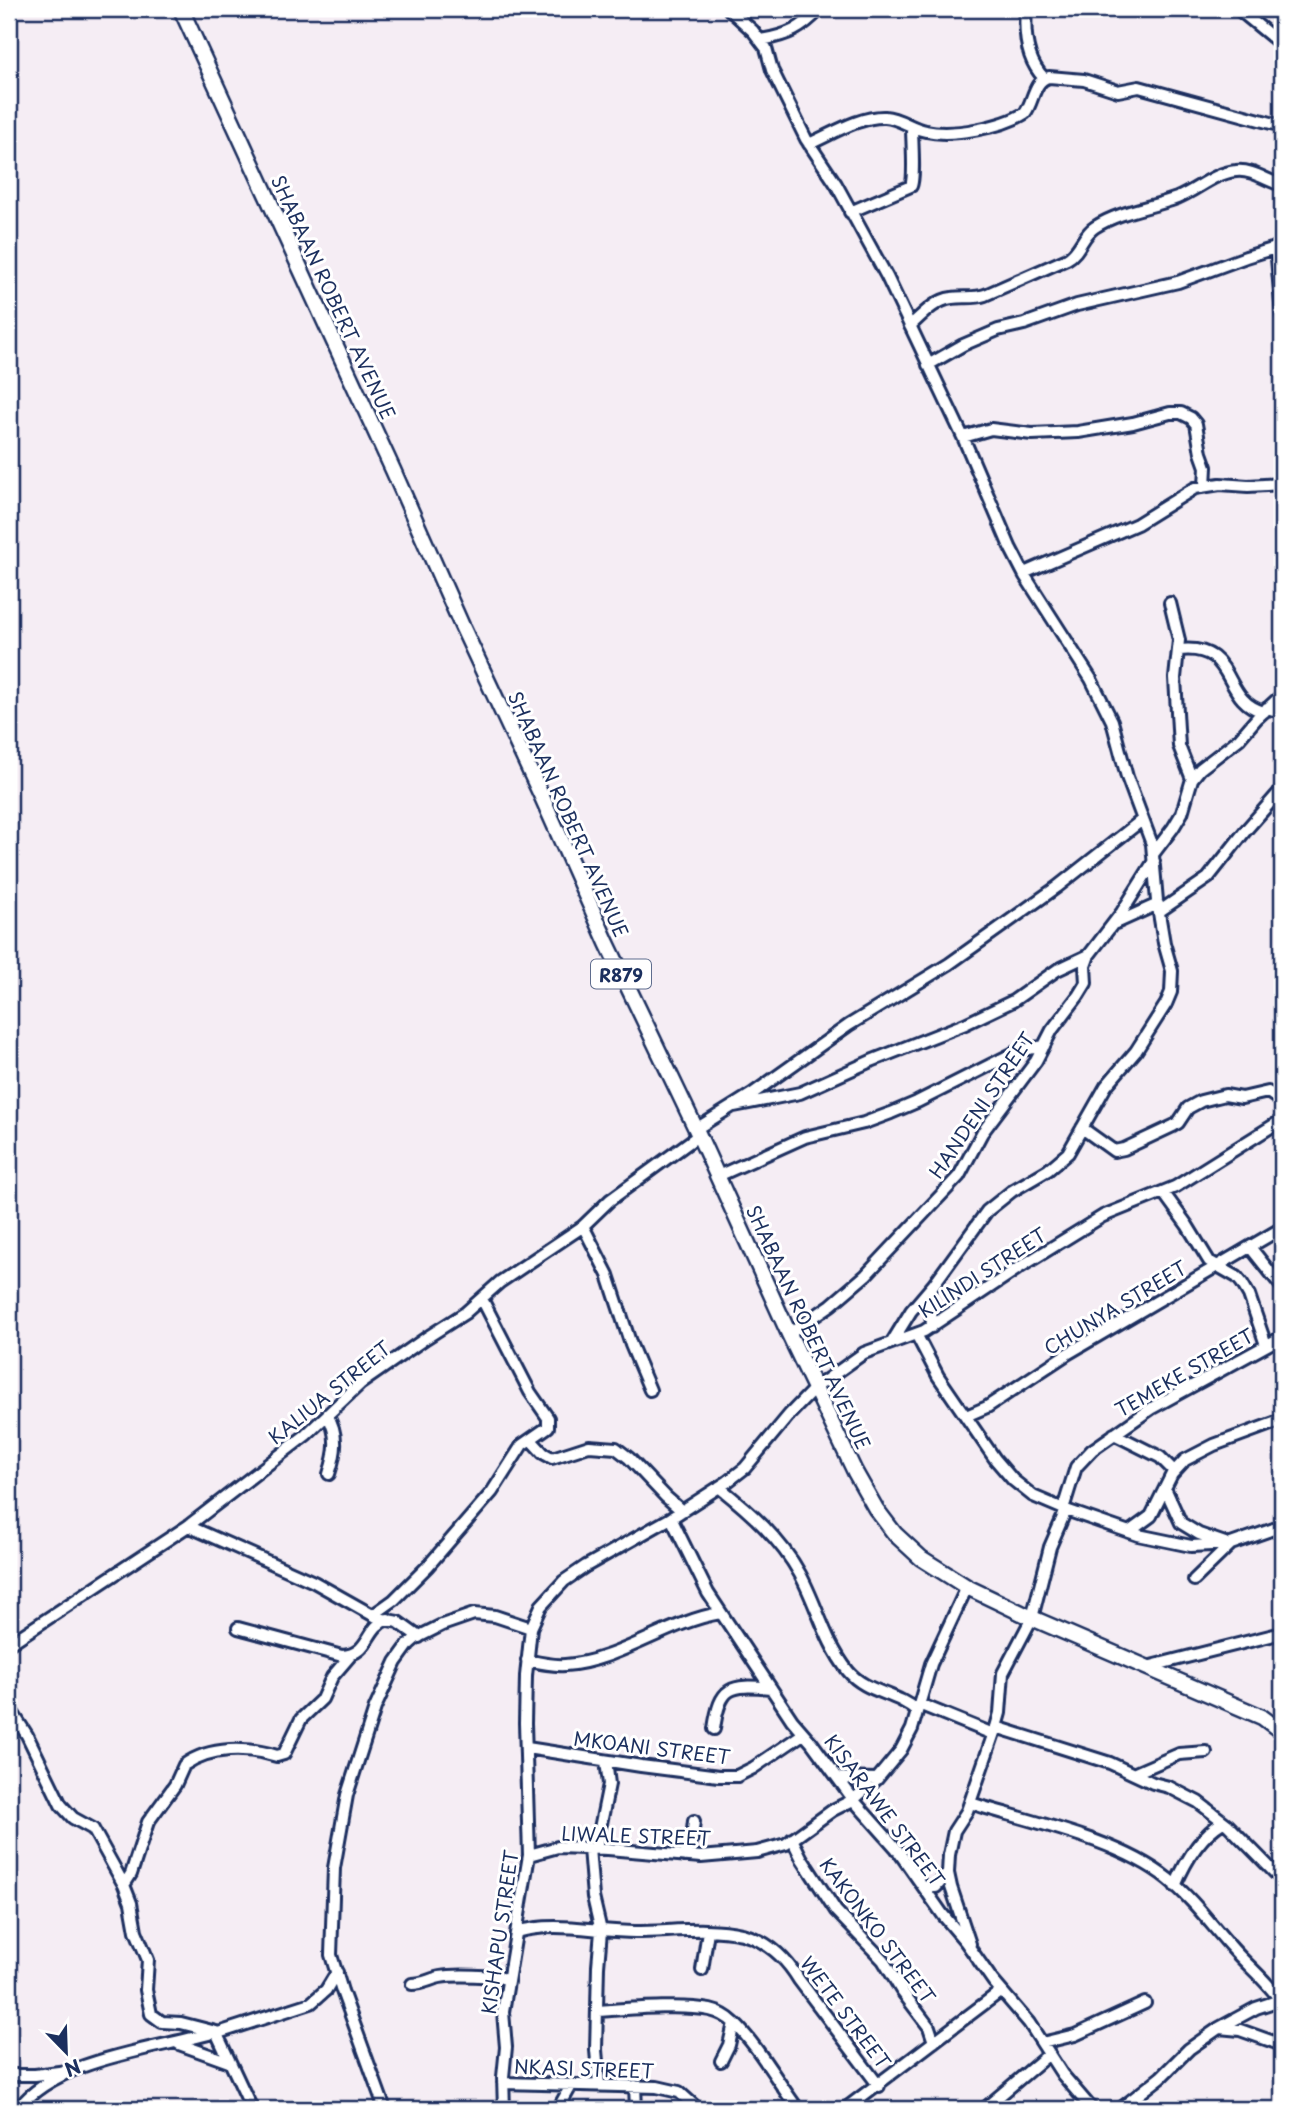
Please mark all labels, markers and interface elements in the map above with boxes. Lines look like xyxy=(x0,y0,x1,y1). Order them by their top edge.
street label: SHABAAN ROBERT AVENUE xyxy=(265,170,403,424)
street label: SHABAAN ROBERT AVENUE xyxy=(502,686,636,942)
road number: R879 xyxy=(591,959,651,988)
street label: HANDENI STREET xyxy=(922,1026,1041,1184)
street label: SHABAAN ROBERT AVENUE xyxy=(740,1200,878,1454)
street label: KILINDI STREET xyxy=(913,1220,1051,1324)
street label: CHUNYA STREET xyxy=(1038,1253,1192,1361)
street label: TEMEKE STREET xyxy=(1109,1321,1259,1423)
street label: KALIUA STREET xyxy=(262,1334,396,1450)
street label: MKOANI STREET xyxy=(572,1723,732,1771)
street label: KISARAWE STREET xyxy=(818,1728,952,1892)
street label: LIWALE STREET xyxy=(561,1818,711,1852)
street label: KISHAPU STREET xyxy=(474,1848,524,2016)
street label: KAKONKO STREET xyxy=(814,1851,942,2009)
street label: WETE STREET xyxy=(794,1950,898,2074)
north arrow xyxy=(32,2016,102,2086)
street label: NKASI STREET xyxy=(513,2052,655,2084)
text: N xyxy=(61,2053,85,2084)

